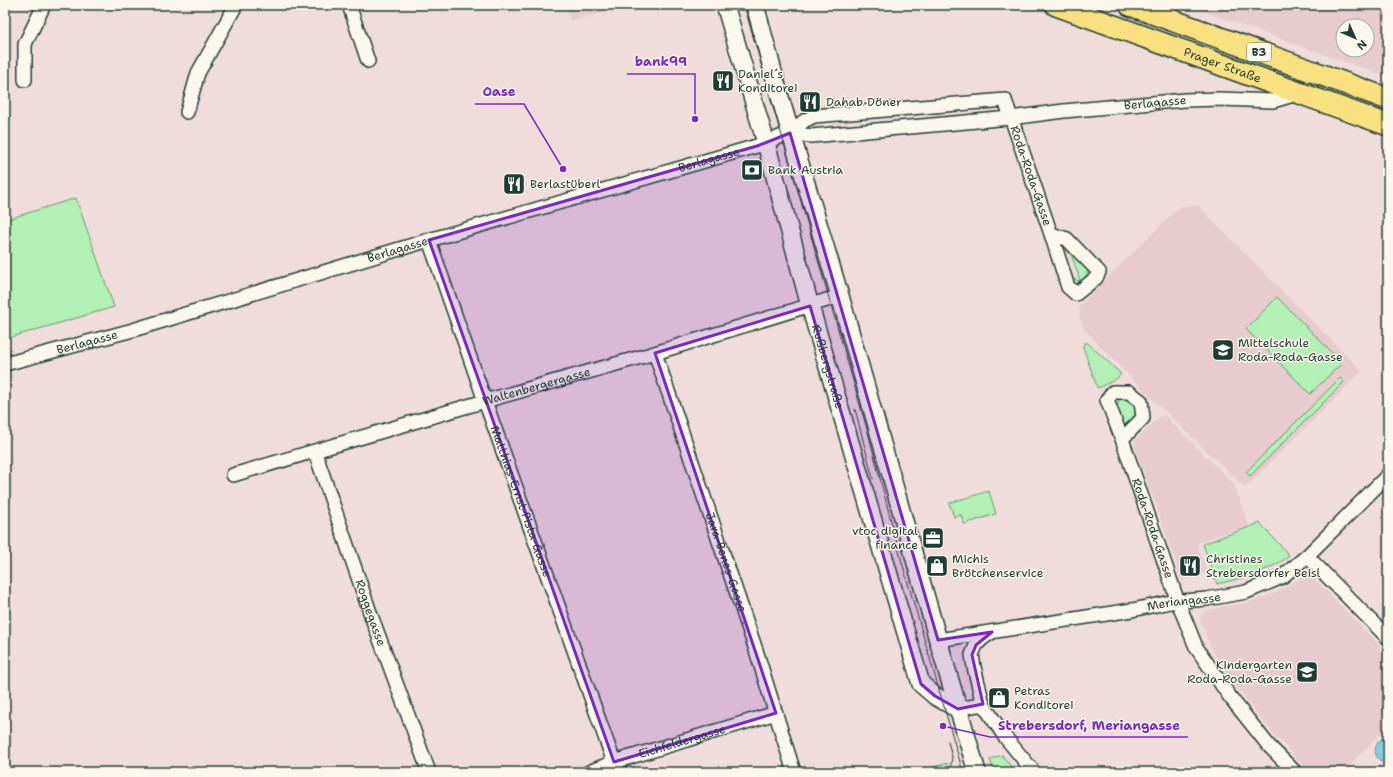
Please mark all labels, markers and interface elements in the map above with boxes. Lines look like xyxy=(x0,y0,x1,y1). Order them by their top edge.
north arrow xyxy=(1335,18,1375,58)
text: N xyxy=(1353,36,1370,53)
road number: B3 xyxy=(1247,43,1271,61)
street label: Prager Straße xyxy=(1181,44,1264,87)
callout: bank99 xyxy=(627,49,695,74)
text: bank99 xyxy=(635,53,687,70)
place label: Daniel´s Konditorei xyxy=(738,66,798,96)
restaurant icon: Daniel´s Konditorei xyxy=(710,68,736,94)
callout: Oase xyxy=(475,79,524,104)
text: Oase xyxy=(482,83,516,100)
restaurant icon: Dahab Döner xyxy=(797,89,823,115)
street label: Berlagasse xyxy=(1123,92,1187,114)
place label: Dahab Döner xyxy=(826,94,902,110)
street label: Roda-Roda-Gasse xyxy=(1006,124,1056,228)
street label: Berlagasse xyxy=(676,143,742,176)
bank icon: Bank Austria xyxy=(739,157,765,183)
place label: Bank Austria xyxy=(768,162,843,178)
restaurant icon: Berlastüberl xyxy=(501,171,527,197)
place label: Berlastüberl xyxy=(530,176,601,192)
street label: Berlagasse xyxy=(365,233,430,266)
street label: Rußbergstraße xyxy=(808,323,848,411)
street label: Berlagasse xyxy=(55,326,120,358)
place label: Mittelschule Roda-Roda-Gasse xyxy=(1238,335,1343,365)
school or university icon: Mittelschule Roda-Roda-Gasse xyxy=(1210,337,1236,363)
street label: Waltenbergergasse xyxy=(480,364,592,409)
street label: Matthias-Ernst-Pista-Gasse xyxy=(486,423,555,579)
street label: Roda-Roda-Gasse xyxy=(1128,476,1177,581)
street label: Jara-Benes-Gasse xyxy=(702,510,751,614)
place label: vtoc digital finance xyxy=(852,523,918,553)
office icon: vtoc digital finance xyxy=(920,525,946,551)
place label: Michis Brötchenservice xyxy=(952,551,1044,581)
place label: Christines Strebersdorfer Beisl xyxy=(1206,551,1321,581)
shop icon: Michis Brötchenservice xyxy=(924,553,950,579)
restaurant icon: Christines Strebersdorfer Beisl xyxy=(1177,553,1203,579)
street label: Roggegasse xyxy=(351,577,390,648)
street label: Meriangasse xyxy=(1146,589,1222,615)
place label: Kindergarten Roda-Roda-Gasse xyxy=(1187,657,1292,687)
school or university icon: Kindergarten Roda-Roda-Gasse xyxy=(1294,659,1320,685)
place label: Petras Konditorei xyxy=(1014,683,1074,713)
shop icon: Petras Konditorei xyxy=(986,685,1012,711)
callout: Strebersdorf, Meriangasse xyxy=(990,712,1188,737)
text: Strebersdorf, Meriangasse xyxy=(998,717,1180,734)
street label: Eichfeldergasse xyxy=(637,721,728,762)

